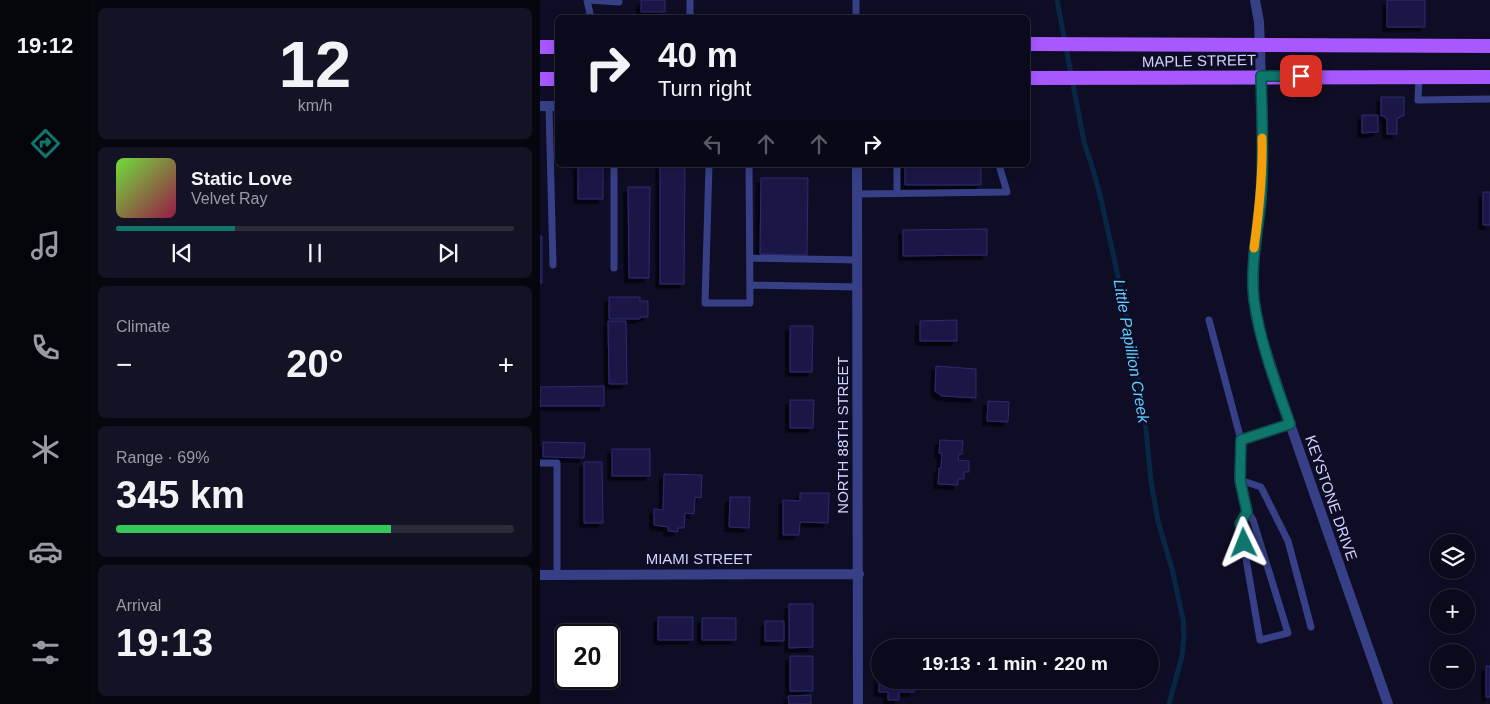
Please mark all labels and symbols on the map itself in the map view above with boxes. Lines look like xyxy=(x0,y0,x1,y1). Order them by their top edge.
street label: MAPLE STREET xyxy=(1142,51,1256,70)
pin xyxy=(1280,55,1322,97)
water label: Little Papillion Creek xyxy=(1110,278,1153,425)
street label: NORTH 88TH STREET xyxy=(834,356,851,514)
street label: KEYSTONE DRIVE xyxy=(1302,433,1361,563)
position arrow xyxy=(1217,516,1269,568)
street label: MIAMI STREET xyxy=(646,550,752,567)
speed limit sign: 20 xyxy=(555,624,620,689)

